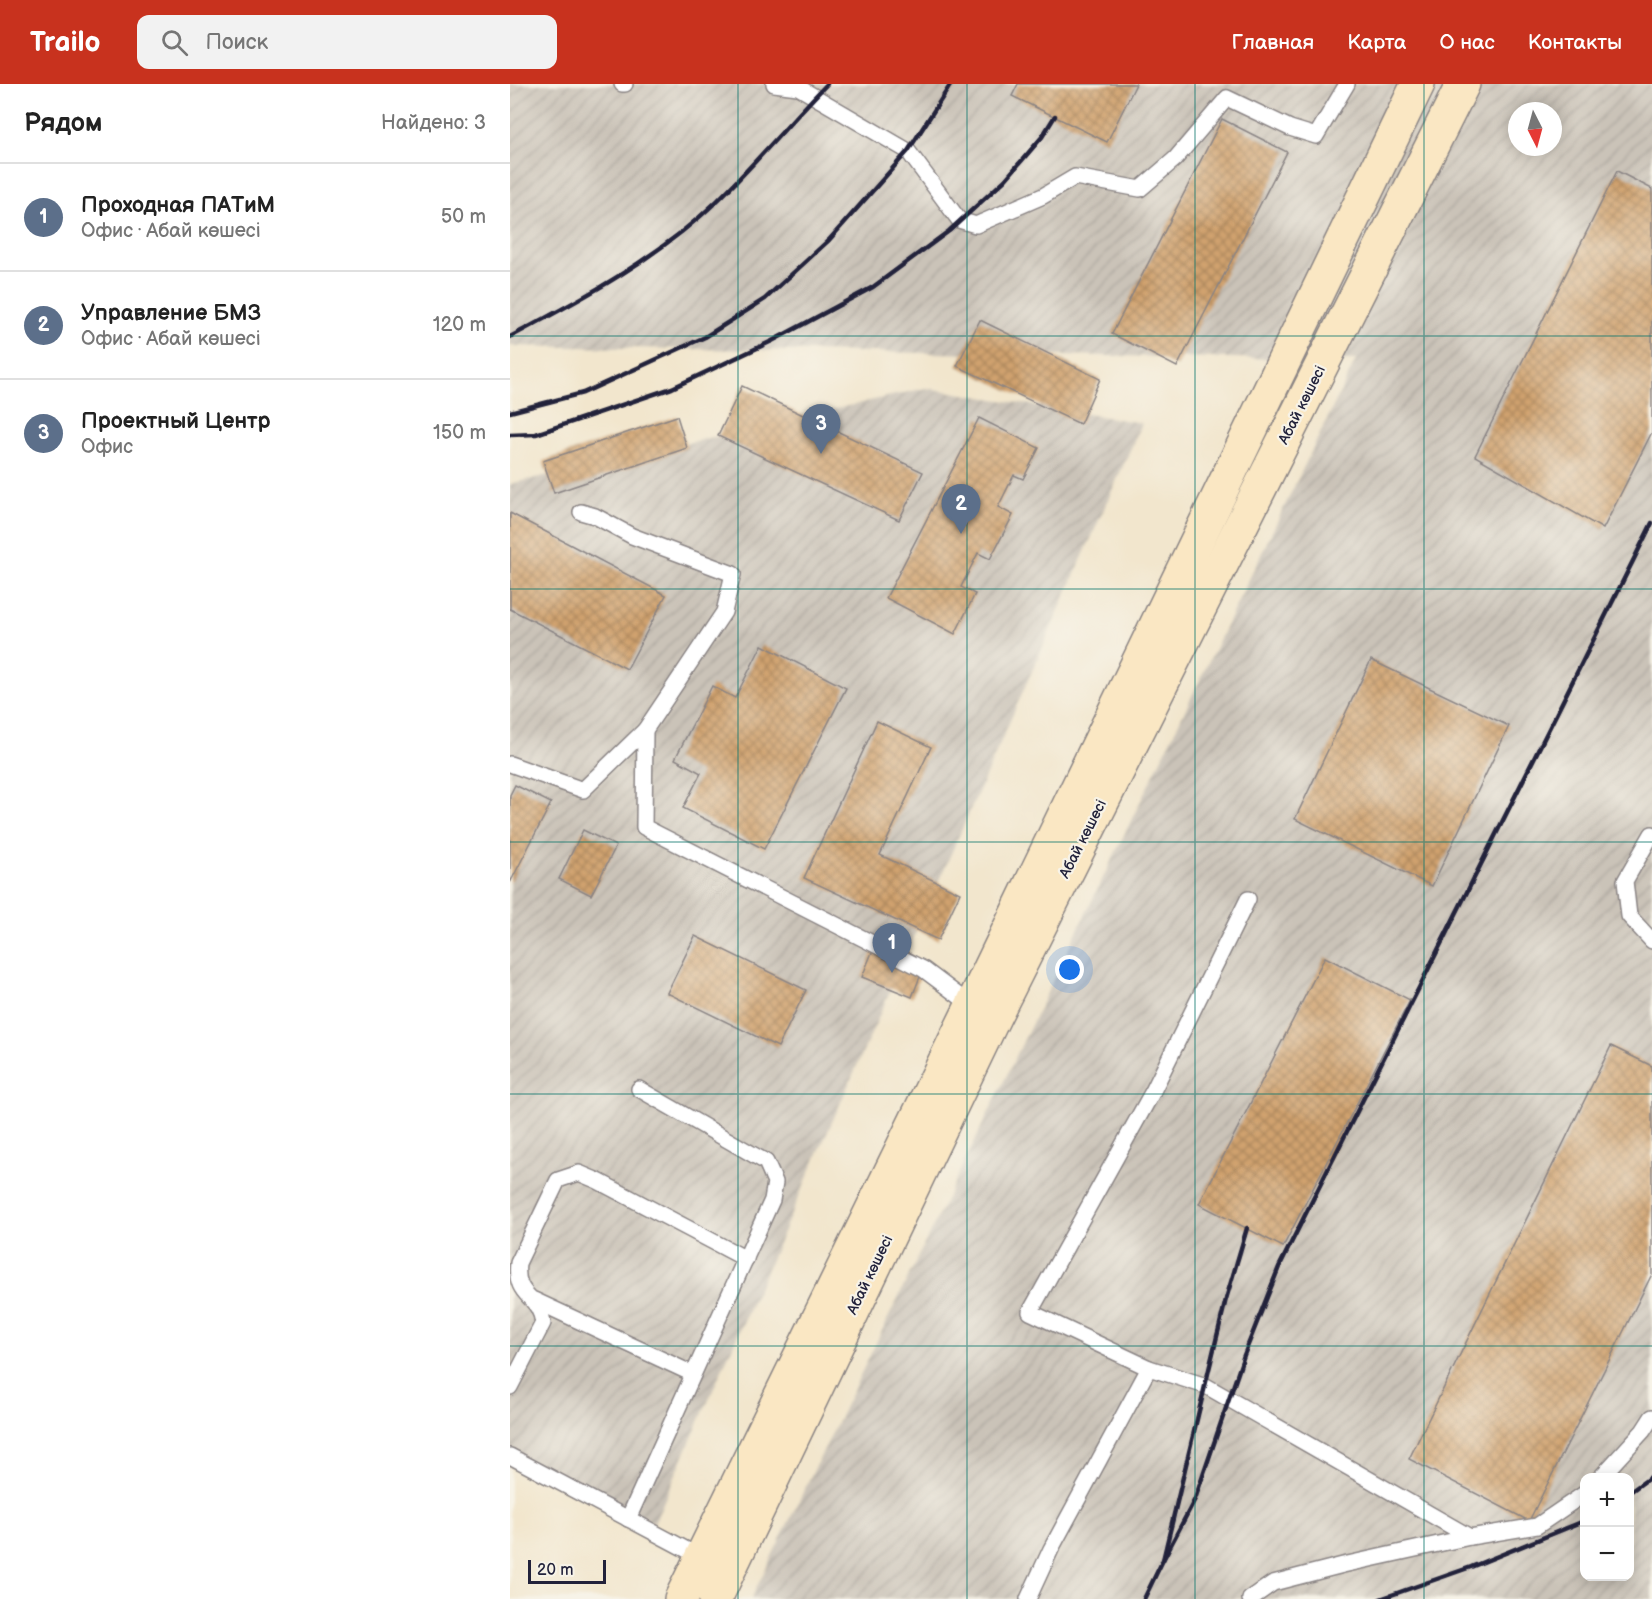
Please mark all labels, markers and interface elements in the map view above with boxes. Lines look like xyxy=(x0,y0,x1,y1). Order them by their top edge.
search box xyxy=(137,15,557,69)
text: Trailo xyxy=(30,26,101,59)
icon: search xyxy=(158,26,191,59)
text: Поиск xyxy=(206,29,268,56)
text: Главная xyxy=(1231,30,1314,55)
text: Карта xyxy=(1347,30,1406,55)
text: О нас xyxy=(1439,30,1495,55)
text: Контакты xyxy=(1528,30,1622,55)
north arrow xyxy=(1508,102,1562,156)
text: Рядом xyxy=(24,108,102,139)
text: Найдено: 3 xyxy=(381,111,486,135)
text: Проходная ПАТиМ xyxy=(81,192,275,219)
text: 1 xyxy=(39,205,48,229)
text: 50 m xyxy=(441,205,486,229)
text: Офис · Абай көшесі xyxy=(81,219,261,243)
text: Управление БМЗ xyxy=(81,300,261,327)
text: 2 xyxy=(38,313,49,337)
text: 120 m xyxy=(433,313,486,337)
text: Офис · Абай көшесі xyxy=(81,327,261,351)
street label: Абай көшесі xyxy=(1274,362,1330,448)
pin: 3 xyxy=(802,404,840,454)
text: Проектный Центр xyxy=(81,408,271,435)
text: 3 xyxy=(38,421,49,445)
text: 150 m xyxy=(433,421,486,445)
text: Офис xyxy=(81,435,133,459)
pin: 2 xyxy=(942,484,980,534)
street label: Абай көшесі xyxy=(1055,796,1111,882)
pin: 1 xyxy=(872,924,911,973)
your location xyxy=(1055,955,1084,984)
street label: Абай көшесі xyxy=(842,1232,897,1319)
map controls xyxy=(1580,1473,1634,1581)
button: + xyxy=(1580,1473,1634,1527)
button: − xyxy=(1580,1527,1634,1581)
scale bar xyxy=(528,1557,606,1584)
text: 20 m xyxy=(537,1561,573,1580)

